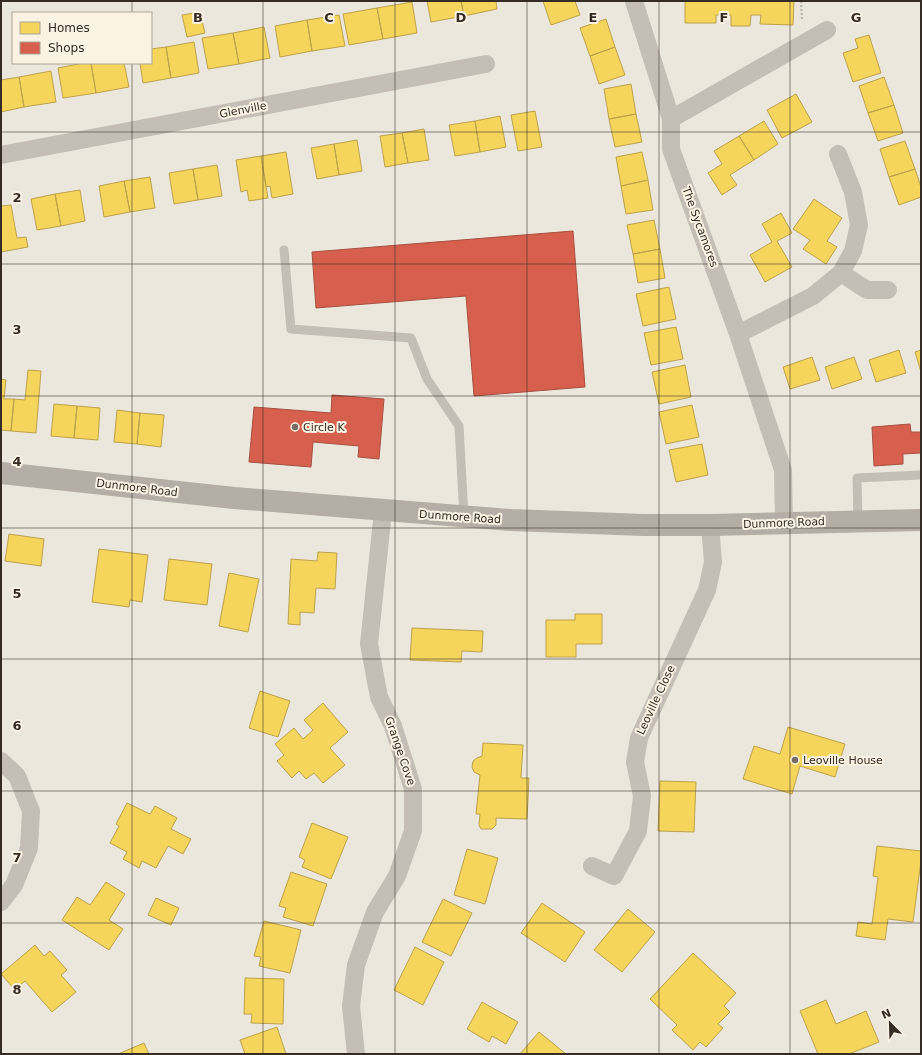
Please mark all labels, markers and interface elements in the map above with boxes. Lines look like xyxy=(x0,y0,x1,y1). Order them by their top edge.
text: B xyxy=(193,10,203,25)
text: C xyxy=(324,10,334,25)
text: D xyxy=(456,10,467,25)
text: E xyxy=(589,10,597,25)
text: F xyxy=(720,10,728,25)
text: G xyxy=(851,10,861,25)
legend xyxy=(12,12,152,64)
text: Homes xyxy=(48,21,90,35)
text: Shops xyxy=(48,41,84,55)
street label: Glenville xyxy=(218,99,268,121)
street label: The Sycamores xyxy=(679,184,721,269)
text: 2 xyxy=(12,190,22,205)
text: 3 xyxy=(12,322,22,337)
place label: Circle K xyxy=(303,421,345,434)
marker: Circle K xyxy=(290,422,300,432)
text: 4 xyxy=(12,454,22,469)
street label: Dunmore Road xyxy=(96,477,178,499)
street label: Dunmore Road xyxy=(419,508,501,526)
street label: Dunmore Road xyxy=(743,515,825,531)
text: 5 xyxy=(12,586,22,601)
street label: Leoville Close xyxy=(634,663,678,737)
street label: Grange Cove xyxy=(382,715,418,787)
text: 6 xyxy=(12,718,22,733)
place label: Leoville House xyxy=(803,754,883,767)
marker: Leoville House xyxy=(790,755,800,765)
text: 7 xyxy=(12,850,22,865)
text: 8 xyxy=(12,982,22,997)
north arrow xyxy=(870,1003,910,1043)
text: N xyxy=(880,1006,893,1022)

